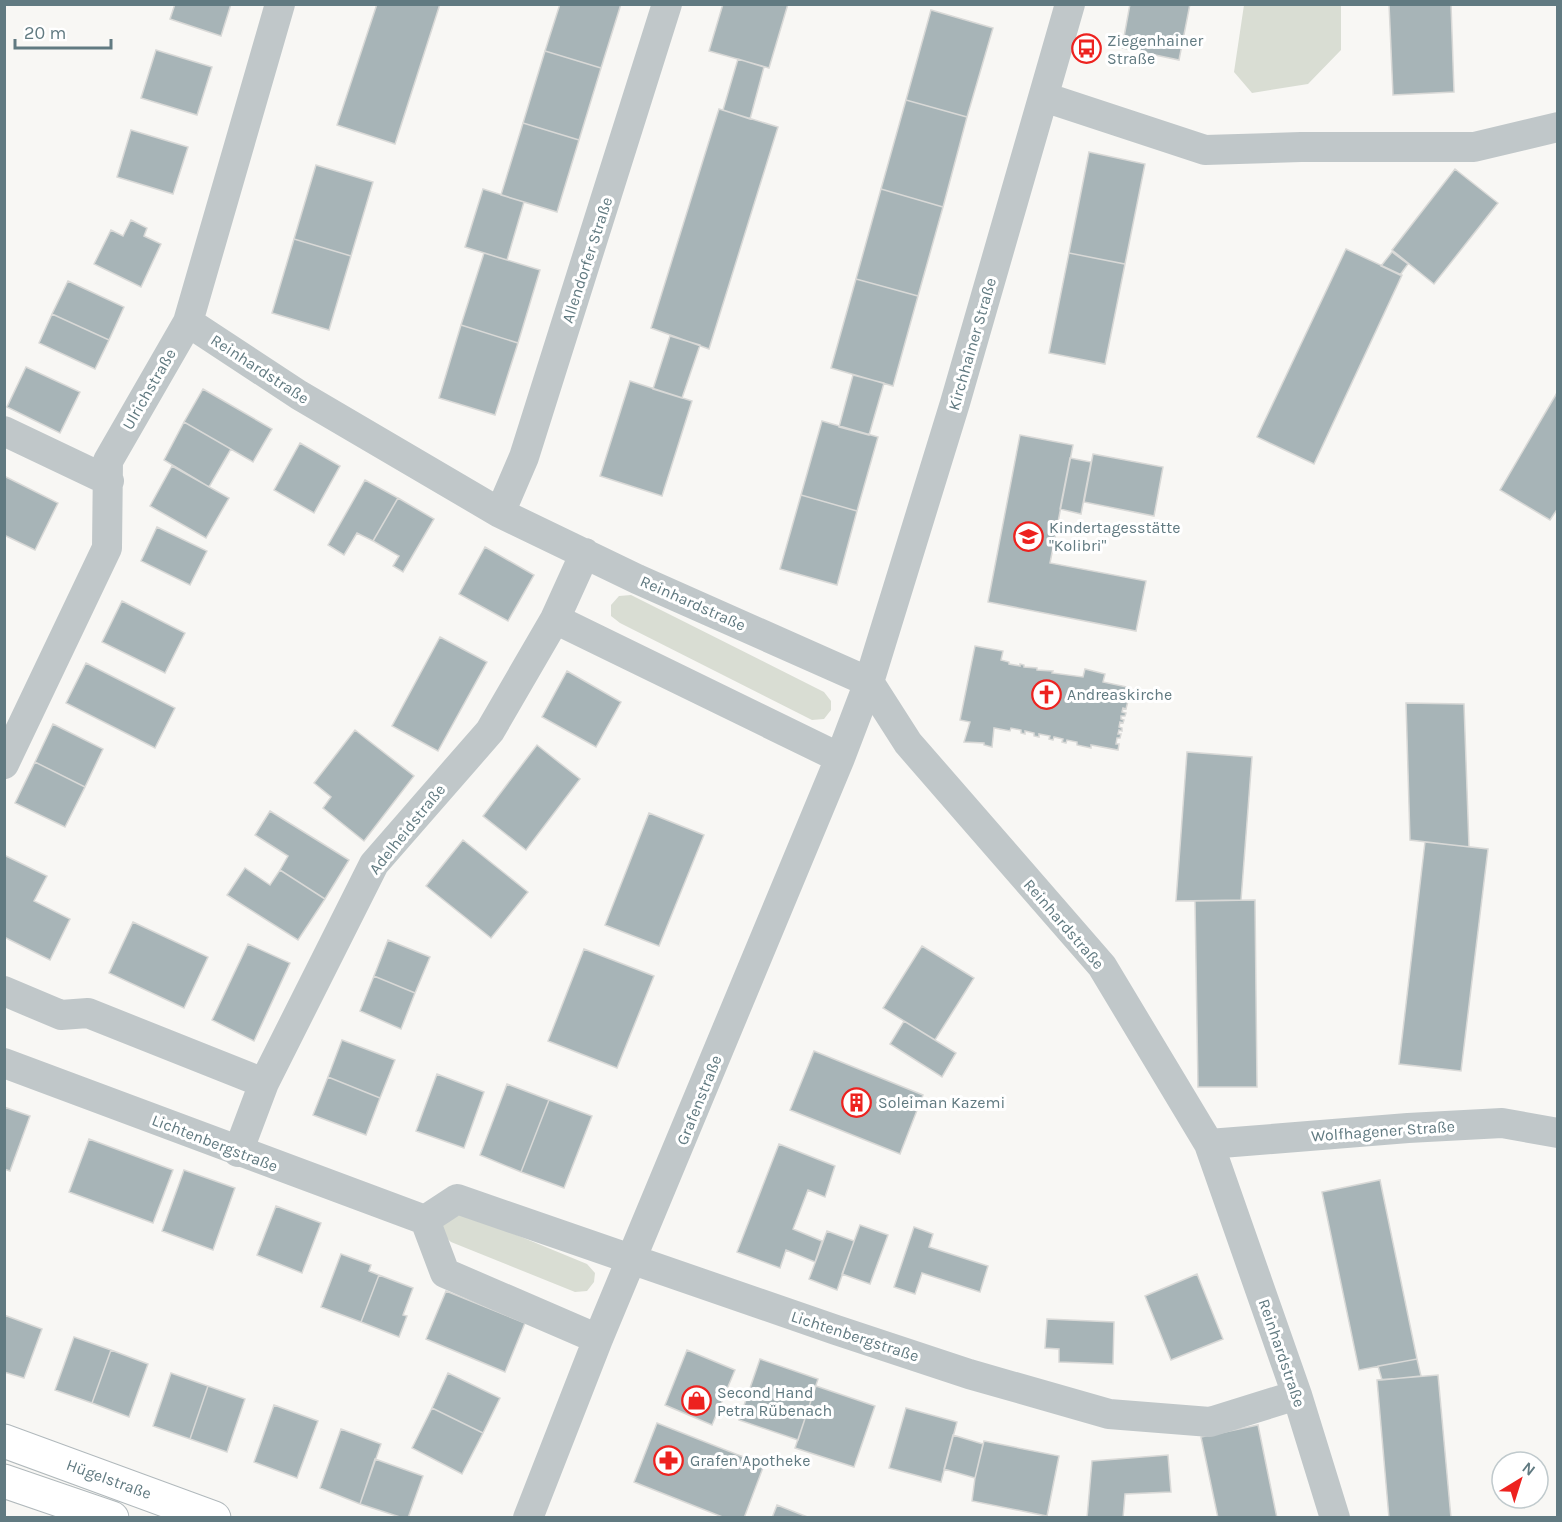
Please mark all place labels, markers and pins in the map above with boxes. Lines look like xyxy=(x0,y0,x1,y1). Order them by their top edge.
place label: Ziegenhainer Straße xyxy=(1107,31,1203,68)
bus stop icon: Ziegenhainer Straße xyxy=(1070,33,1102,65)
place label: Kindertagesstätte "Kolibri" xyxy=(1049,518,1181,555)
school or university icon: Kindertagesstätte "Kolibri" xyxy=(1012,520,1044,552)
church icon: Andreaskirche xyxy=(1030,678,1062,710)
place label: Andreaskirche xyxy=(1067,685,1172,704)
building icon: Soleiman Kazemi xyxy=(841,1086,873,1118)
place label: Soleiman Kazemi xyxy=(878,1093,1005,1112)
place label: Second Hand Petra Rübenach xyxy=(717,1383,832,1420)
shop icon: Second Hand Petra Rübenach xyxy=(680,1385,712,1417)
pharmacy icon: Grafen Apotheke xyxy=(653,1444,685,1476)
place label: Grafen Apotheke xyxy=(690,1451,810,1470)

